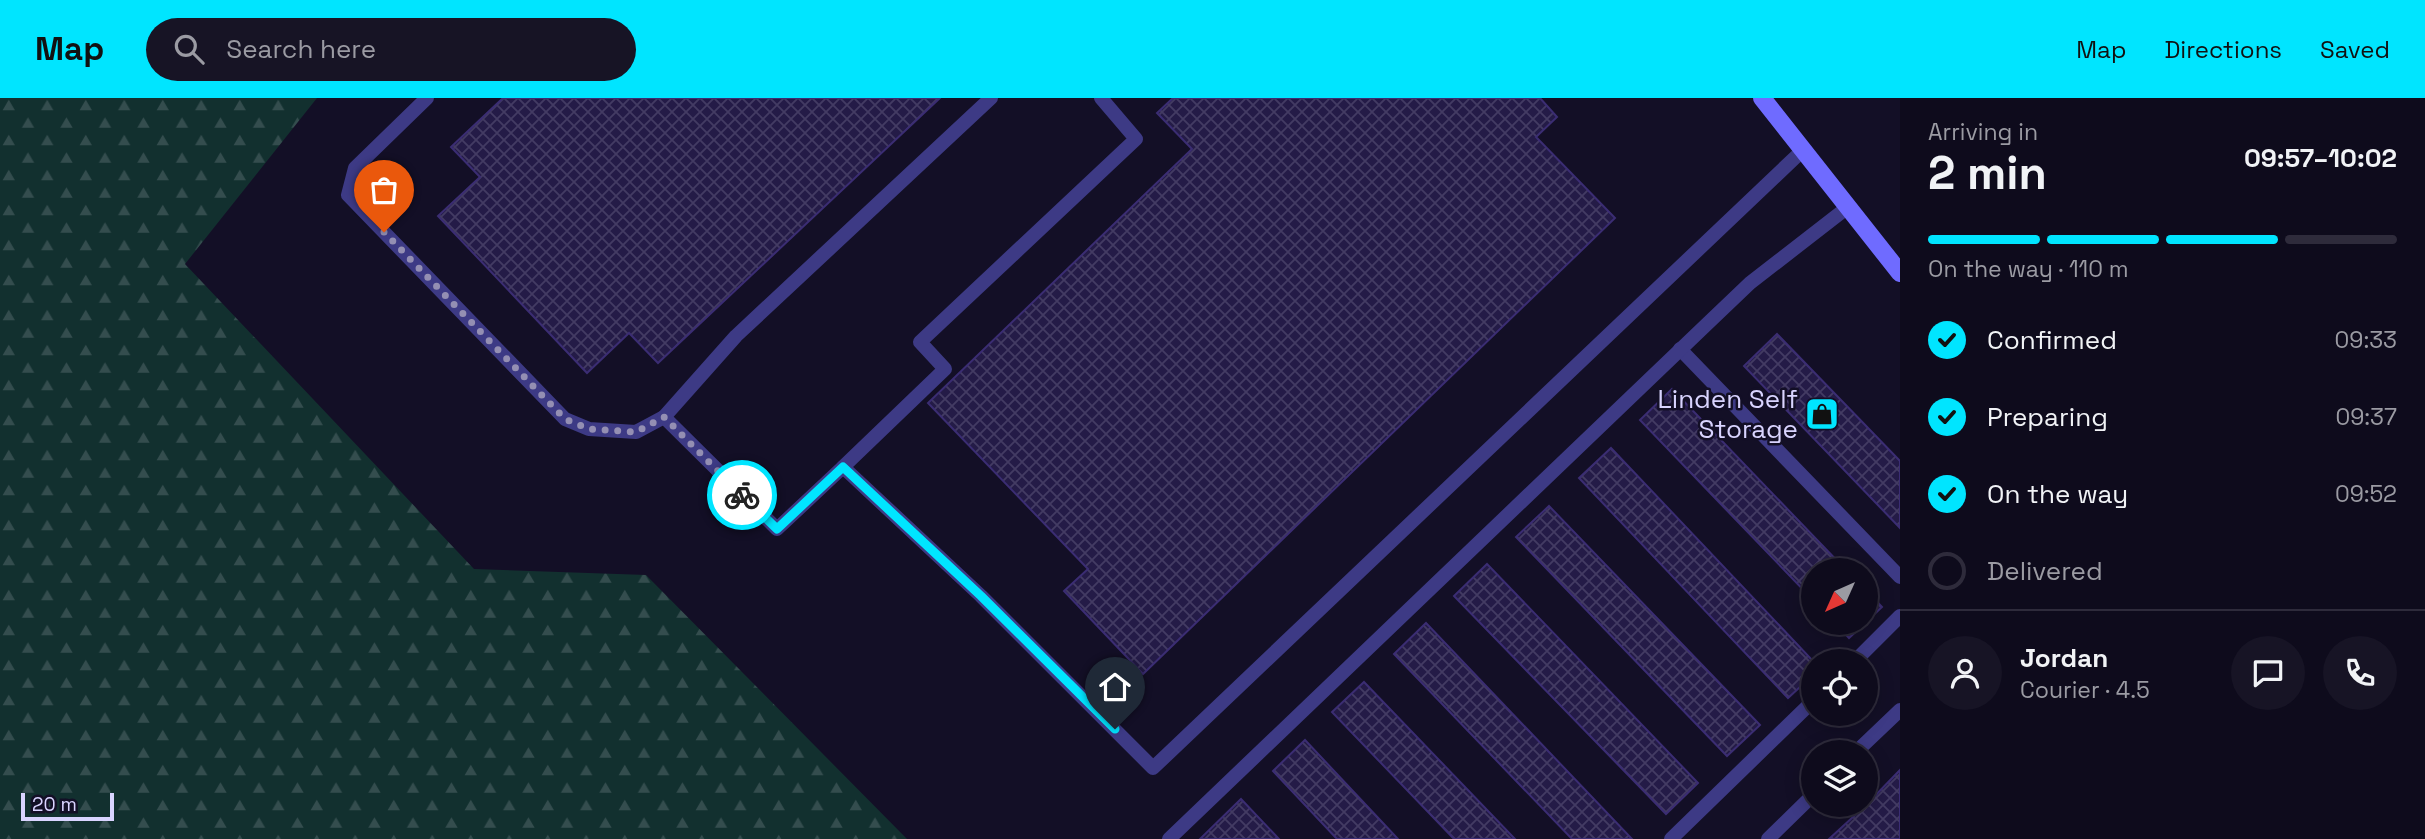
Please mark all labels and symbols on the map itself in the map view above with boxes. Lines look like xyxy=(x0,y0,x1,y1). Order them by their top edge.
pin xyxy=(354,160,414,232)
place label: Linden Self Storage xyxy=(1658,382,1798,446)
shop icon: Linden Self Storage xyxy=(1803,395,1841,433)
courier xyxy=(707,460,777,530)
north arrow xyxy=(1801,558,1878,635)
pin xyxy=(1085,657,1145,729)
scale bar xyxy=(21,790,114,822)

